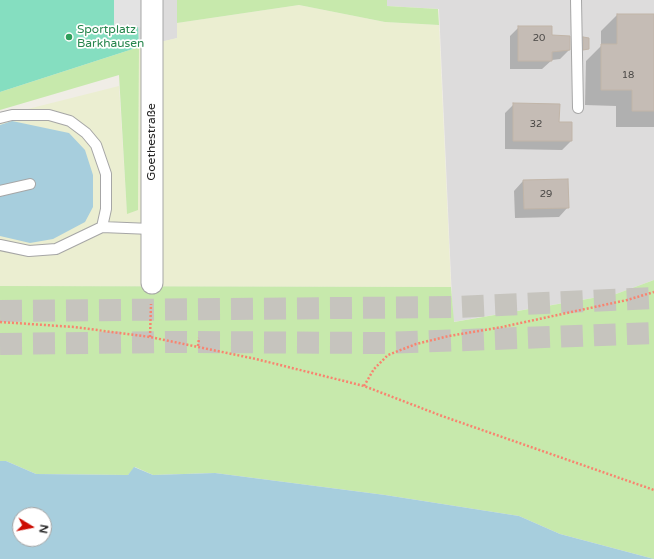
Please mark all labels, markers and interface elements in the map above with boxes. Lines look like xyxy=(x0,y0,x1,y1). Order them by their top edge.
place label: Sportplatz Barkhausen xyxy=(77,23,144,51)
marker: Sportplatz Barkhausen xyxy=(64,32,74,42)
house number: 20 xyxy=(533,32,545,44)
house number: 18 xyxy=(622,69,634,81)
street label: Goethestraße xyxy=(145,103,159,181)
house number: 32 xyxy=(530,118,542,130)
house number: 29 xyxy=(540,188,552,200)
north arrow xyxy=(12,507,52,547)
text: N xyxy=(36,524,50,534)

